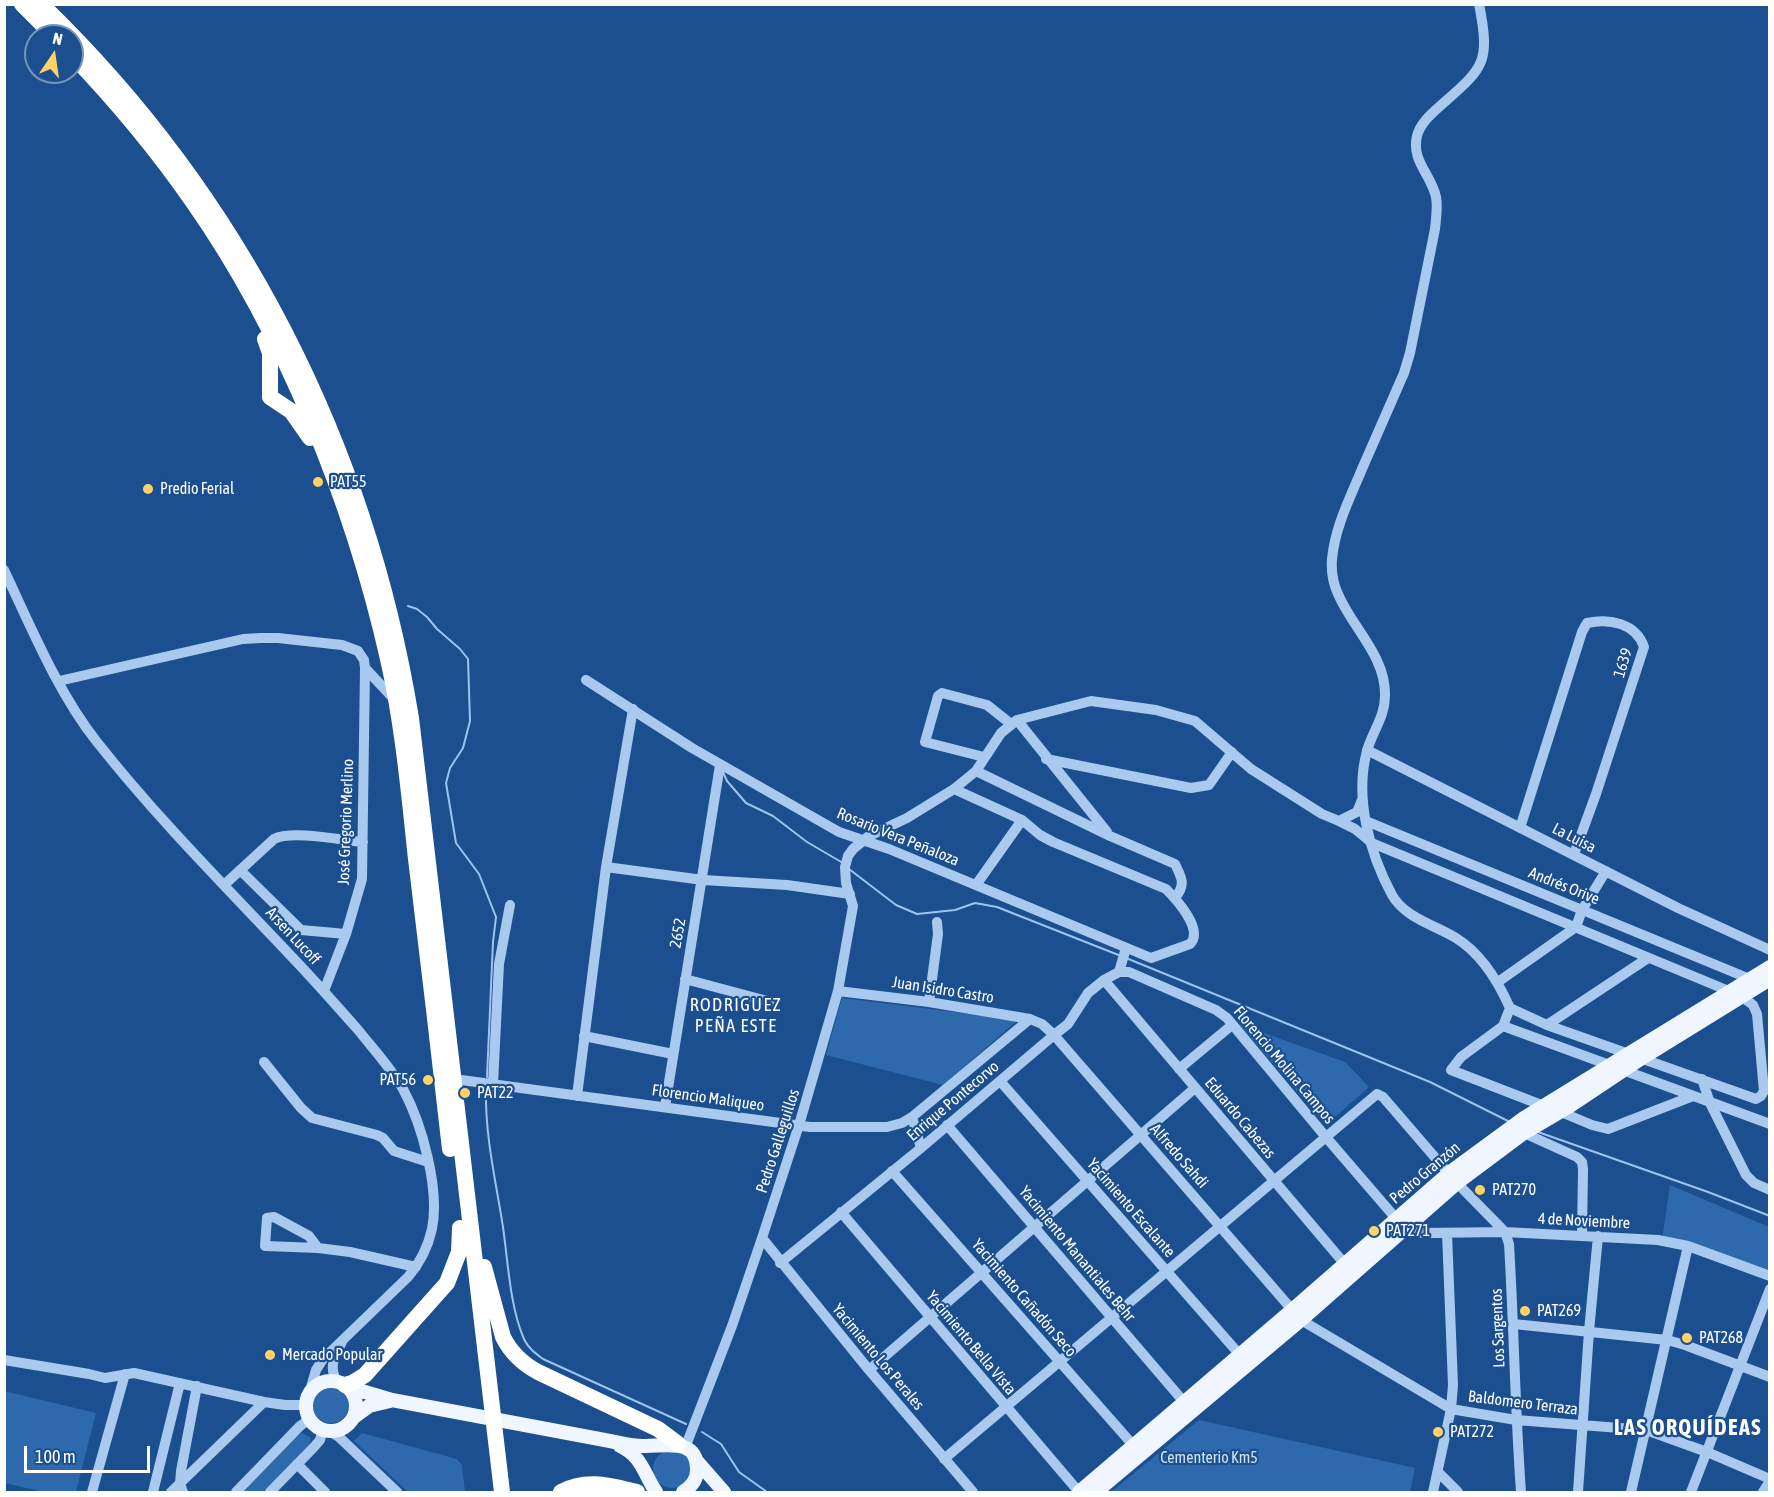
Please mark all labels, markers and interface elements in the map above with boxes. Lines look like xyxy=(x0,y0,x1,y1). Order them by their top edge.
north arrow xyxy=(24,24,84,84)
text: N xyxy=(51,29,64,48)
place label: PAT55 xyxy=(330,472,366,492)
marker: PAT55 xyxy=(311,475,325,489)
place label: Predio Ferial xyxy=(160,479,234,499)
marker: Predio Ferial xyxy=(141,482,155,496)
street label: 1639 xyxy=(1609,646,1637,680)
street label: José Gregorio Merlino xyxy=(334,759,358,885)
street label: Rosario Vera Peñaloza xyxy=(834,804,962,870)
street label: La Luisa xyxy=(1549,819,1599,857)
street label: Andrés Orive xyxy=(1526,863,1602,909)
street label: Arsen Lucoff xyxy=(262,903,324,969)
street label: 2652 xyxy=(666,917,690,949)
street label: Juan Isidro Castro xyxy=(891,972,995,1008)
district label: RODRIGUEZ PEÑA ESTE xyxy=(690,994,782,1036)
street label: Florencio Molina Campos xyxy=(1229,1002,1339,1128)
street label: Enrique Pontecorvo xyxy=(903,1057,1003,1145)
place label: PAT56 xyxy=(380,1070,416,1090)
marker: PAT56 xyxy=(421,1073,435,1087)
street label: Eduardo Cabezas xyxy=(1201,1074,1279,1162)
street label: Florencio Maliqueo xyxy=(651,1081,765,1115)
place label: PAT22 xyxy=(477,1083,513,1103)
marker: PAT22 xyxy=(458,1086,472,1100)
street label: Pedro Galleguillos xyxy=(752,1087,804,1195)
street label: Alfredo Sahdi xyxy=(1146,1120,1212,1192)
street label: Pedro Granzón xyxy=(1386,1138,1464,1208)
street label: Yacimiento Escalante xyxy=(1083,1155,1179,1261)
place label: PAT270 xyxy=(1492,1180,1536,1200)
street label: Yacimiento Manantiales Behr xyxy=(1015,1182,1139,1326)
marker: PAT270 xyxy=(1473,1183,1487,1197)
street label: 4 de Noviembre xyxy=(1537,1209,1631,1233)
place label: PAT271 xyxy=(1386,1221,1430,1241)
marker: PAT271 xyxy=(1367,1224,1381,1238)
street label: Yacimiento Cañadón Seco xyxy=(968,1235,1080,1361)
street label: Yacimiento Bella Vista xyxy=(922,1287,1020,1399)
street label: Los Sargentos xyxy=(1487,1288,1509,1368)
street label: Yacimiento Los Perales xyxy=(828,1300,928,1414)
place label: PAT269 xyxy=(1537,1301,1581,1321)
marker: PAT269 xyxy=(1518,1304,1532,1318)
place label: PAT268 xyxy=(1699,1328,1743,1348)
marker: PAT268 xyxy=(1680,1331,1694,1345)
place label: Mercado Popular xyxy=(282,1345,382,1365)
marker: Mercado Popular xyxy=(263,1348,277,1362)
street label: Baldomero Terraza xyxy=(1467,1387,1579,1419)
district label: LAS ORQUÍDEAS xyxy=(1614,1415,1762,1441)
place label: PAT272 xyxy=(1450,1422,1494,1442)
marker: PAT272 xyxy=(1431,1425,1445,1439)
scale bar xyxy=(27,1434,153,1472)
text: 100 m xyxy=(35,1446,76,1467)
park label: Cementerio Km5 xyxy=(1160,1448,1258,1468)

